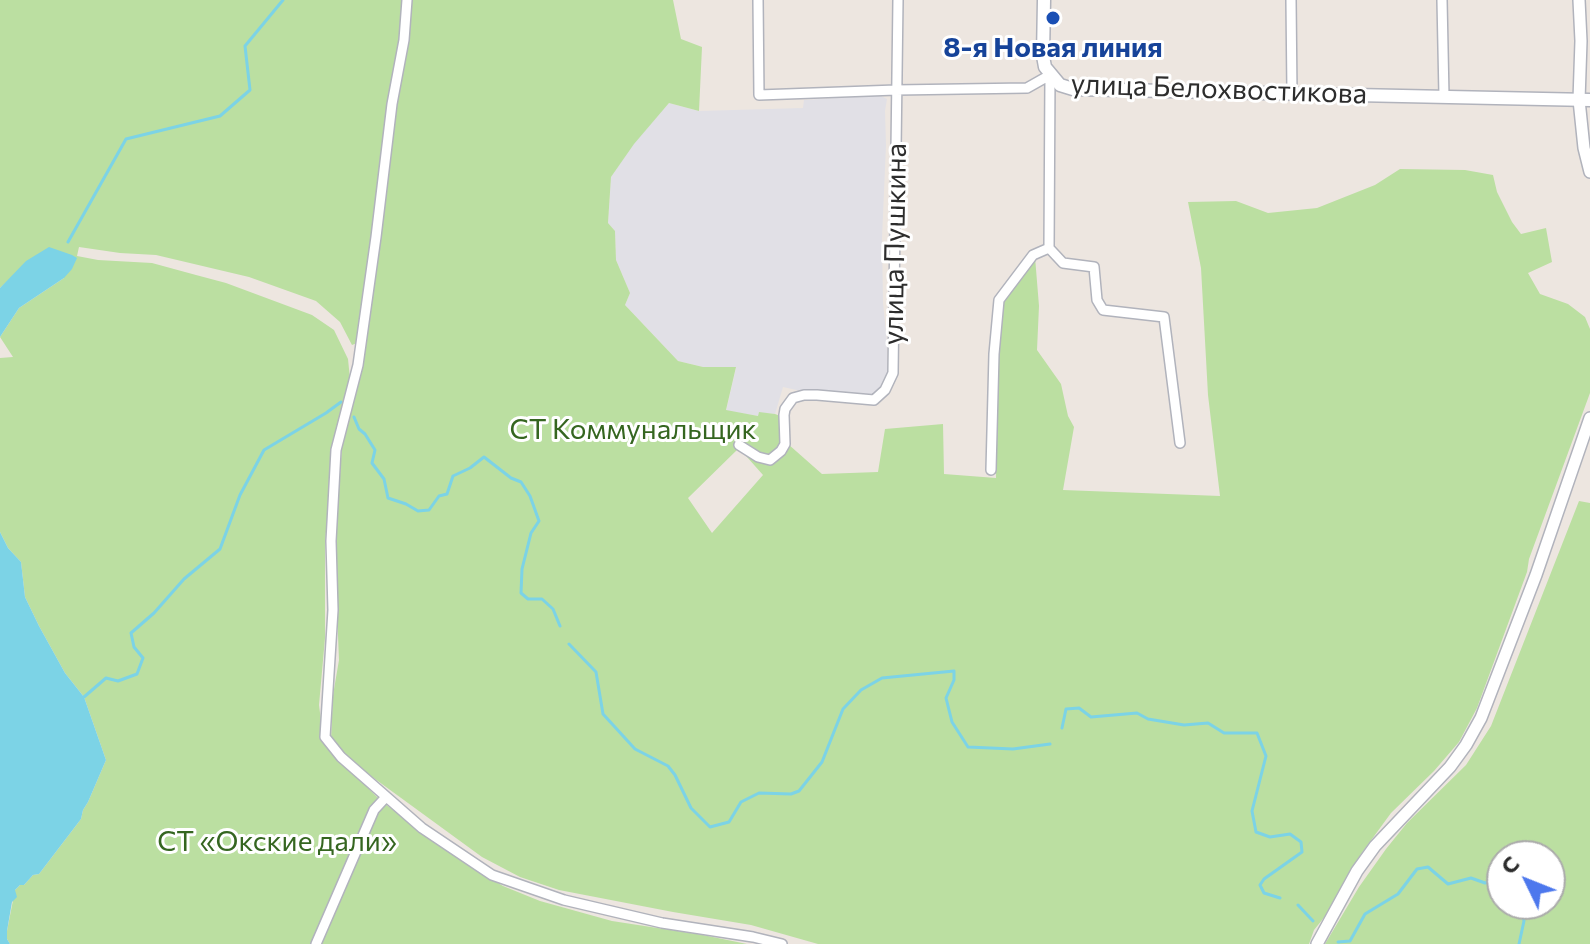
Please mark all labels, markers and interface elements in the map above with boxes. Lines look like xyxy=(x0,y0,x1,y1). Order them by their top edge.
marker: 8-я Новая линия xyxy=(1044,9,1062,27)
place label: 8-я Новая линия xyxy=(943,31,1163,65)
street label: улица Белохвостикова xyxy=(1070,67,1368,111)
street label: улица Пушкина xyxy=(876,143,914,345)
park label: СТ Коммунальщик xyxy=(510,413,756,447)
park label: СТ «Окские дали» xyxy=(157,825,397,859)
north arrow xyxy=(1486,840,1566,920)
text: С xyxy=(1495,850,1525,879)

